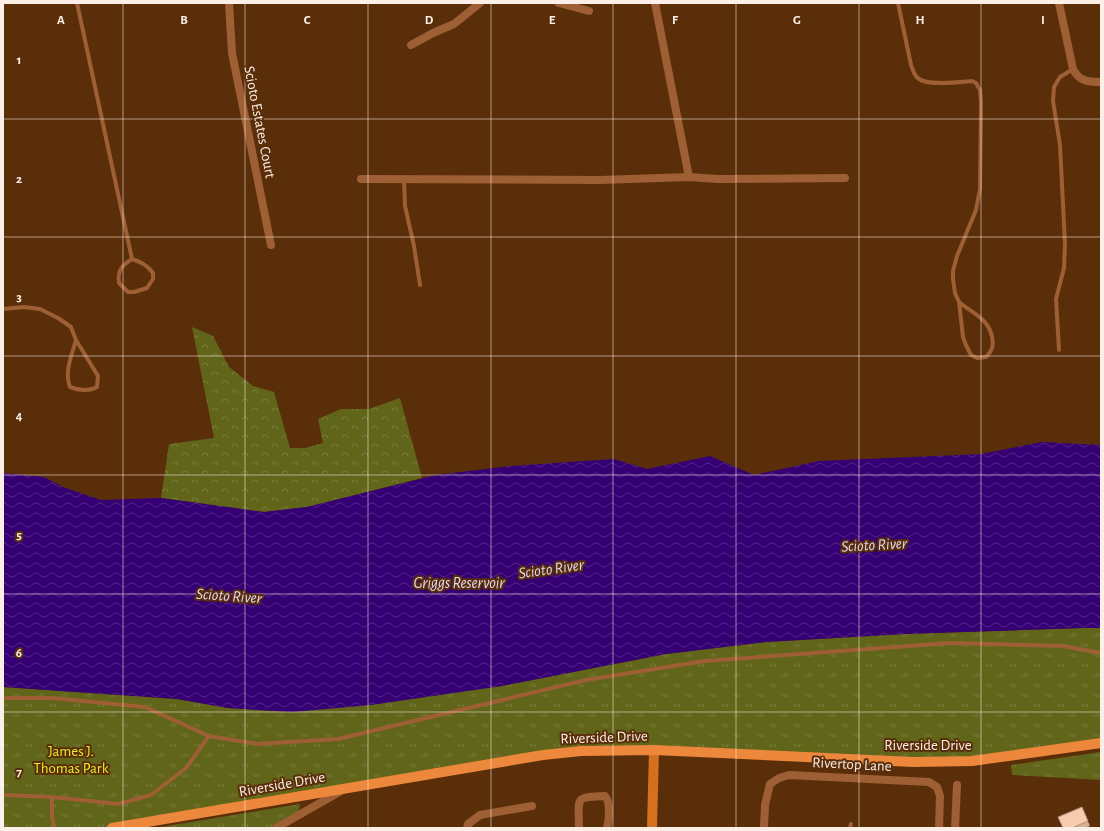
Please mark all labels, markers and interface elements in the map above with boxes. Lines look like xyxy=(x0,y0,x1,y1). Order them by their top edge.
text: A xyxy=(57,14,65,27)
text: B xyxy=(180,14,188,27)
text: C xyxy=(304,14,311,27)
text: D xyxy=(425,14,434,27)
text: E xyxy=(549,14,556,27)
text: F xyxy=(672,14,679,27)
text: G xyxy=(793,14,801,27)
text: H xyxy=(915,14,925,27)
text: I xyxy=(1041,14,1045,27)
text: 1 xyxy=(17,54,21,67)
street label: Scioto Estates Court xyxy=(241,65,278,180)
text: 2 xyxy=(16,173,22,186)
text: 3 xyxy=(16,291,22,304)
text: 4 xyxy=(16,410,23,423)
text: 5 xyxy=(16,529,22,542)
water label: Scioto River xyxy=(841,535,908,555)
water label: Scioto River xyxy=(517,556,586,581)
water label: Griggs Reservoir xyxy=(413,575,505,591)
water label: Scioto River xyxy=(196,586,263,606)
text: 6 xyxy=(16,647,22,660)
street label: Riverside Drive xyxy=(560,728,648,747)
street label: Riverside Drive xyxy=(884,738,972,753)
park label: James J. Thomas Park xyxy=(33,744,109,776)
street label: Rivertop Lane xyxy=(812,755,892,774)
text: 7 xyxy=(16,766,22,779)
street label: Riverside Drive xyxy=(238,770,326,799)

